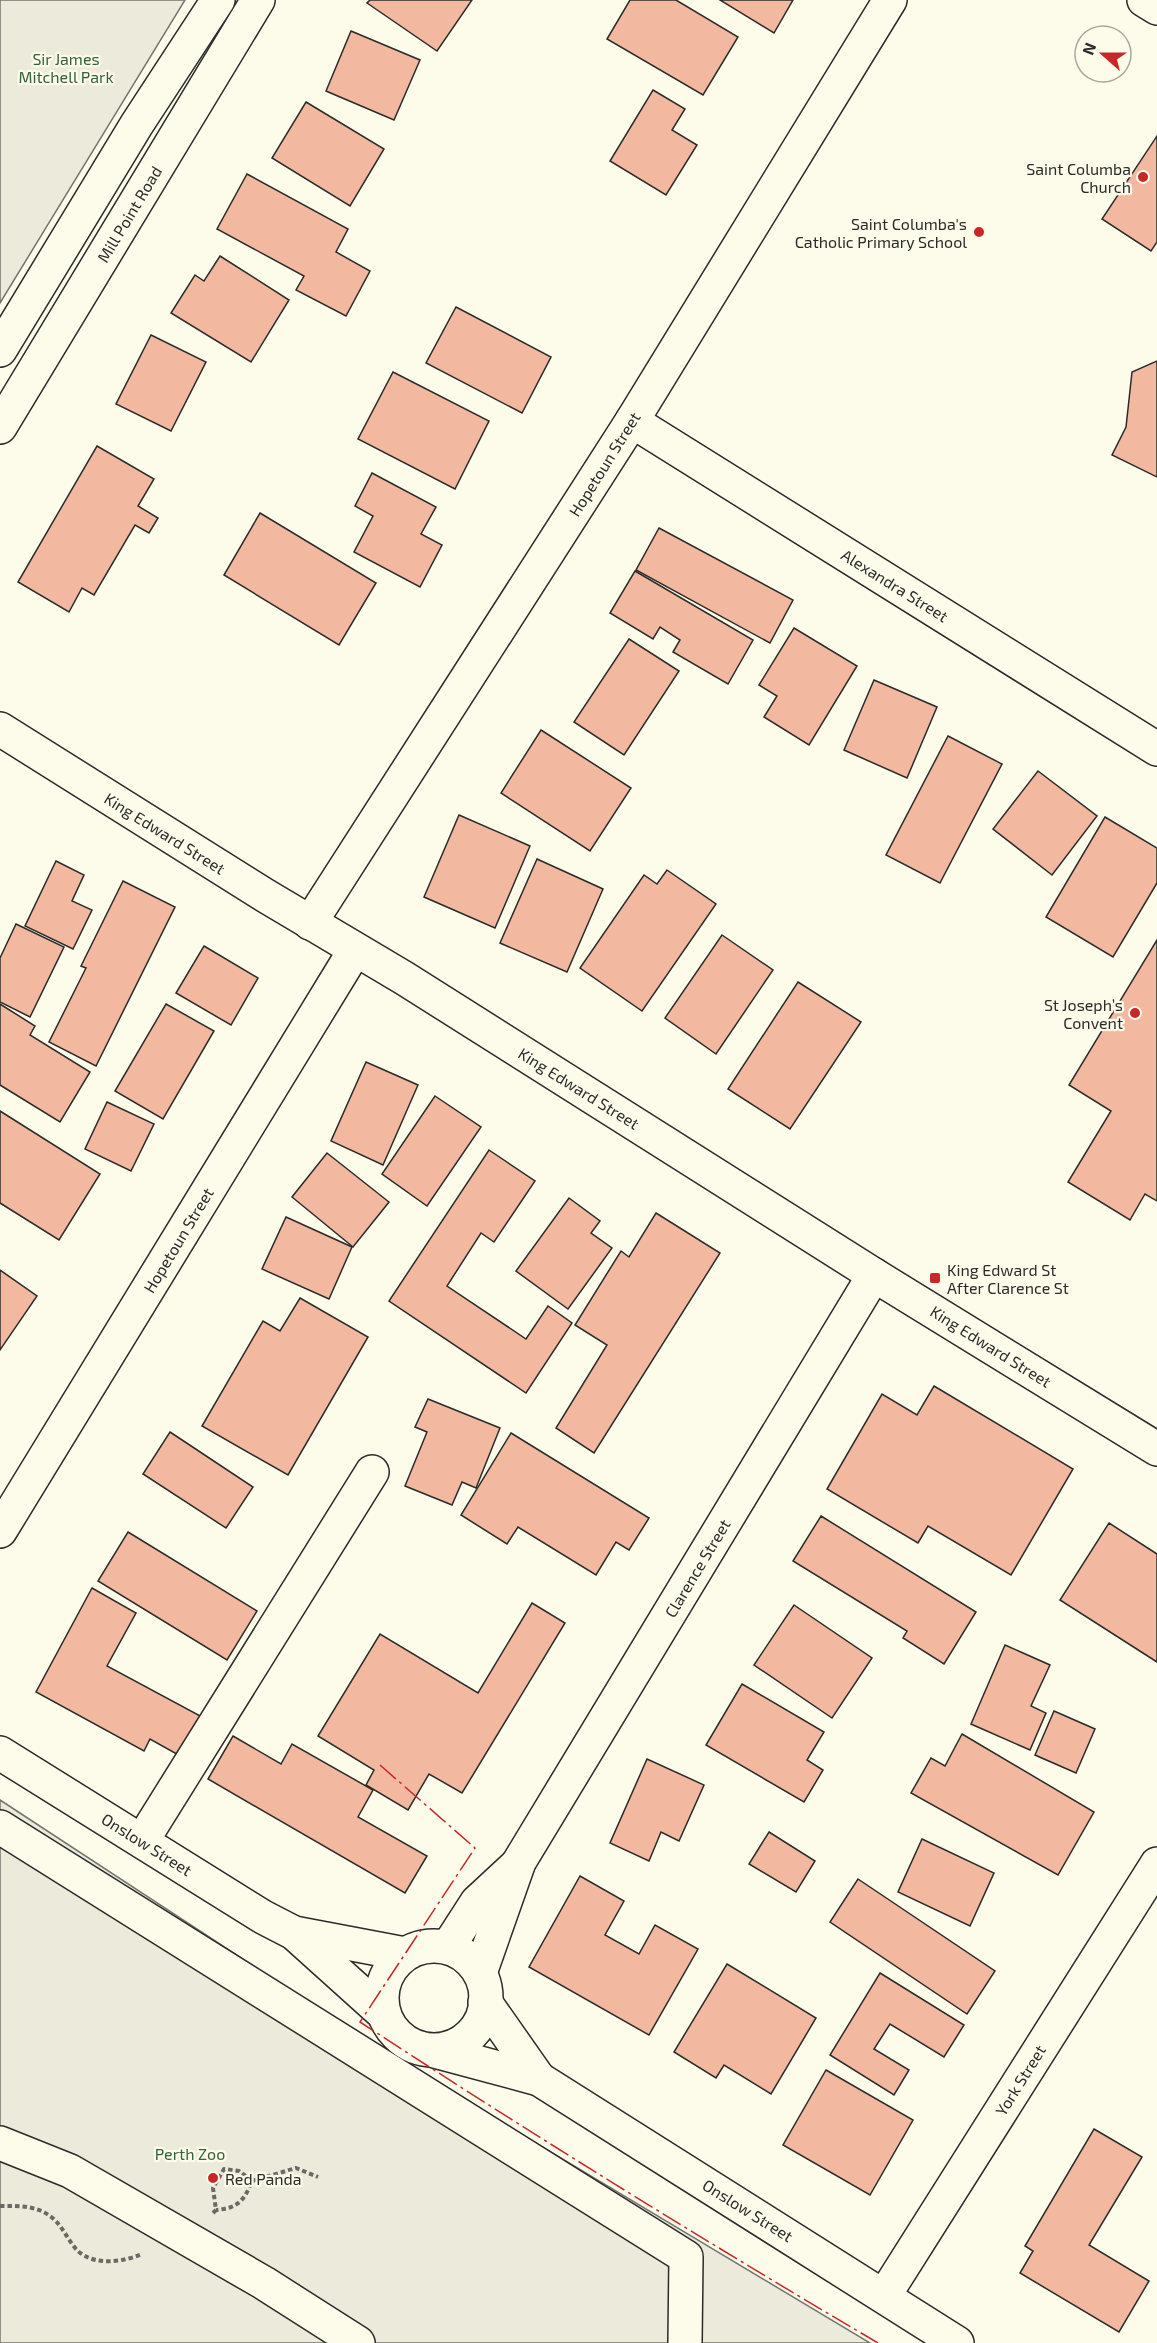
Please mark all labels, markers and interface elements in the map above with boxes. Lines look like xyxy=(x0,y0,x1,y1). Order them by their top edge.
north arrow xyxy=(1073,24,1133,84)
text: N xyxy=(1078,40,1099,57)
park label: Sir James Mitchell Park xyxy=(18,49,114,86)
place label: Saint Columba Church xyxy=(1026,159,1131,196)
street label: Mill Point Road xyxy=(93,162,165,266)
marker: Saint Columba Church xyxy=(1136,170,1150,184)
place label: Saint Columba's Catholic Primary School xyxy=(795,214,967,251)
marker: Saint Columba's Catholic Primary School xyxy=(972,225,986,239)
street label: Hopetoun Street xyxy=(564,408,644,520)
street label: Alexandra Street xyxy=(838,545,952,625)
street label: King Edward Street xyxy=(101,788,229,878)
place label: St Joseph’s Convent xyxy=(1044,995,1123,1032)
marker: St Joseph’s Convent xyxy=(1128,1006,1142,1020)
street label: King Edward Street xyxy=(515,1043,643,1133)
street label: Hopetoun Street xyxy=(139,1184,217,1296)
place label: King Edward St After Clarence St xyxy=(947,1260,1069,1297)
marker: King Edward St After Clarence St xyxy=(928,1271,942,1285)
street label: King Edward Street xyxy=(927,1301,1055,1391)
street label: Clarence Street xyxy=(660,1516,734,1620)
street label: Onslow Street xyxy=(98,1809,196,1879)
street label: York Street xyxy=(991,2041,1049,2119)
park label: Perth Zoo xyxy=(155,2144,225,2163)
place label: Red Panda xyxy=(225,2169,302,2188)
marker: Red Panda xyxy=(206,2171,220,2185)
street label: Onslow Street xyxy=(699,2175,797,2245)

